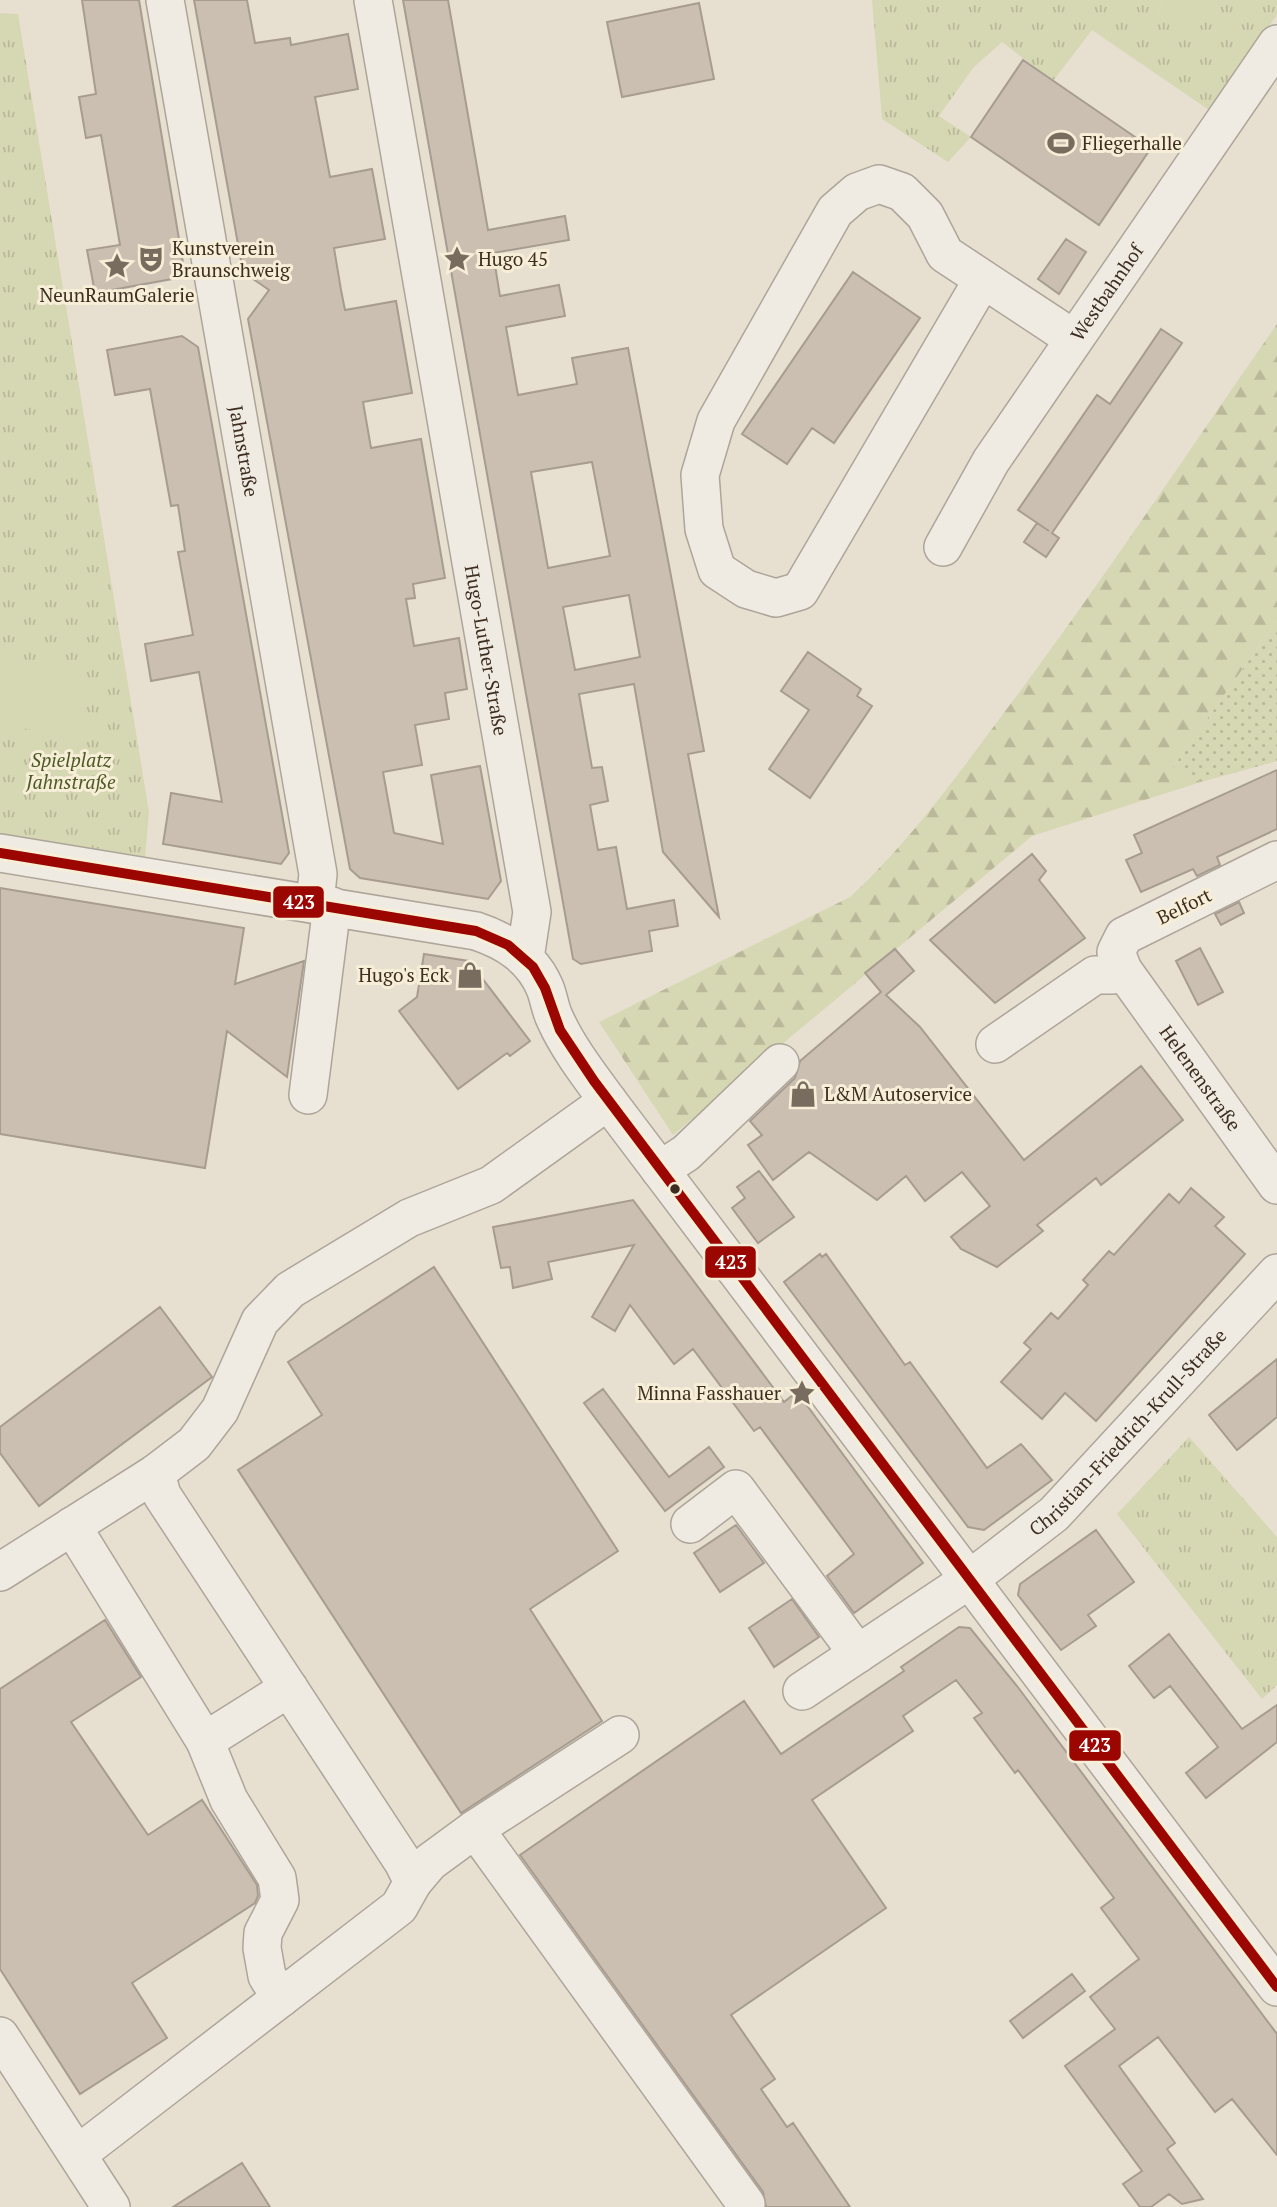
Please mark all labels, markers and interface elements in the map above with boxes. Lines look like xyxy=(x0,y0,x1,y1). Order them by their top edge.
sports icon: Fliegerhalle xyxy=(1046,128,1076,158)
place label: Fliegerhalle xyxy=(1082,130,1182,155)
place label: Kunstverein Braunschweig xyxy=(172,235,291,282)
street label: Westbahnhof xyxy=(1064,238,1149,345)
theatre icon: Kunstverein Braunschweig xyxy=(136,244,166,274)
place icon: Hugo 45 xyxy=(442,244,472,274)
place label: Hugo 45 xyxy=(478,246,548,271)
place icon: NeunRaumGalerie xyxy=(102,251,132,281)
place label: NeunRaumGalerie xyxy=(39,282,195,307)
street label: Jahnstraße xyxy=(224,403,265,499)
street label: Hugo-Luther-Straße xyxy=(460,563,514,737)
park label: Spielplatz Jahnstraße xyxy=(25,747,116,794)
street label: Belfort xyxy=(1152,882,1215,929)
line badge: 423 xyxy=(272,885,325,919)
text: 423 xyxy=(283,889,315,914)
shop icon: Hugo's Eck xyxy=(455,960,485,990)
place label: Hugo's Eck xyxy=(358,962,449,987)
street label: Helenenstraße xyxy=(1154,1020,1247,1136)
shop icon: L&M Autoservice xyxy=(788,1079,818,1109)
place label: L&M Autoservice xyxy=(824,1081,972,1106)
unlabelled marker xyxy=(668,1182,682,1196)
line badge: 423 xyxy=(704,1245,757,1279)
text: 423 xyxy=(715,1249,747,1274)
street label: Christian-Friedrich-Krull-Straße xyxy=(1023,1323,1231,1541)
place icon: Minna Fasshauer xyxy=(787,1378,817,1408)
place label: Minna Fasshauer xyxy=(637,1380,782,1405)
line badge: 423 xyxy=(1068,1729,1122,1762)
text: 423 xyxy=(1079,1732,1111,1757)

